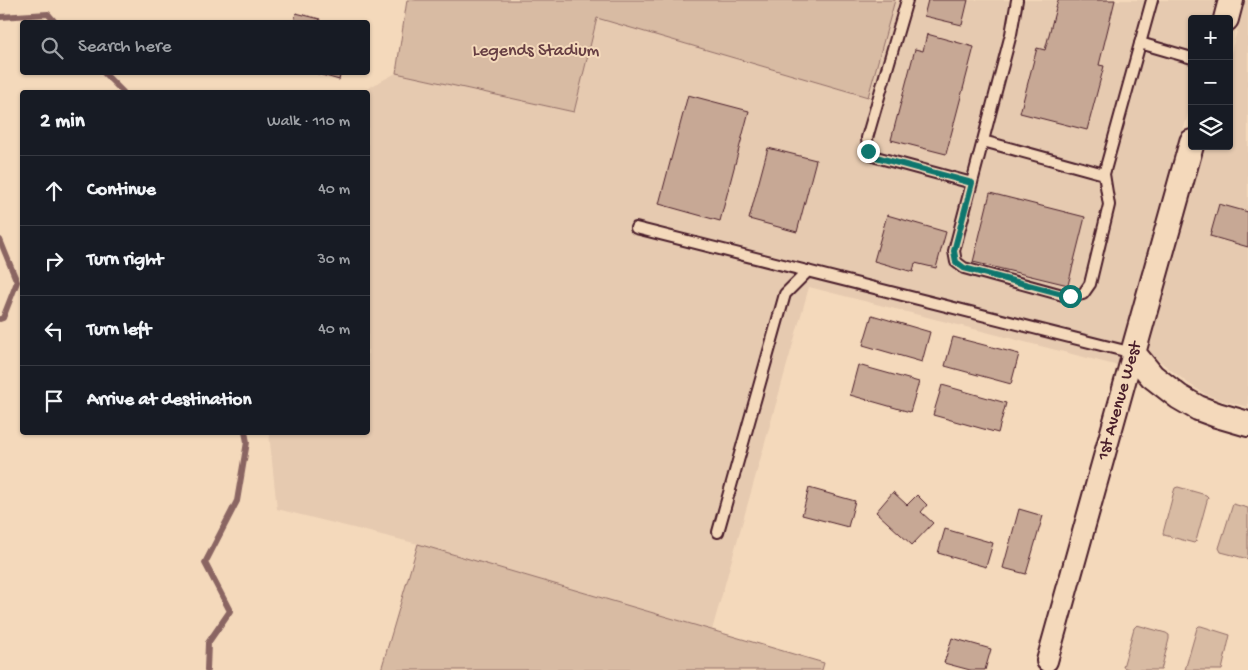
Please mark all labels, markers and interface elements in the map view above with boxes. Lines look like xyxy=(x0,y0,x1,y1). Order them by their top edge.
map controls xyxy=(1188,15,1233,150)
button: + xyxy=(1188,15,1233,60)
search box xyxy=(20,20,370,75)
icon: search xyxy=(38,34,66,62)
text: Search here xyxy=(78,36,172,59)
park label: Legends Stadium xyxy=(473,41,600,62)
button: − xyxy=(1188,60,1233,105)
button: layers xyxy=(1188,105,1233,150)
text: 2 min xyxy=(40,110,85,135)
text: Walk · 110 m xyxy=(267,113,350,132)
route end xyxy=(857,140,880,163)
icon: ahead xyxy=(40,177,68,205)
text: Continue xyxy=(87,179,156,202)
text: 40 m xyxy=(318,181,350,200)
icon: right xyxy=(40,247,68,275)
text: Turn right xyxy=(87,249,163,272)
text: 30 m xyxy=(317,251,350,270)
route start xyxy=(1059,285,1082,308)
icon: left xyxy=(40,317,68,345)
text: Turn left xyxy=(87,319,151,342)
text: 40 m xyxy=(318,321,350,340)
street label: 1st Avenue West xyxy=(1093,338,1147,464)
icon: arrive xyxy=(40,387,68,415)
text: Arrive at destination xyxy=(87,389,251,412)

